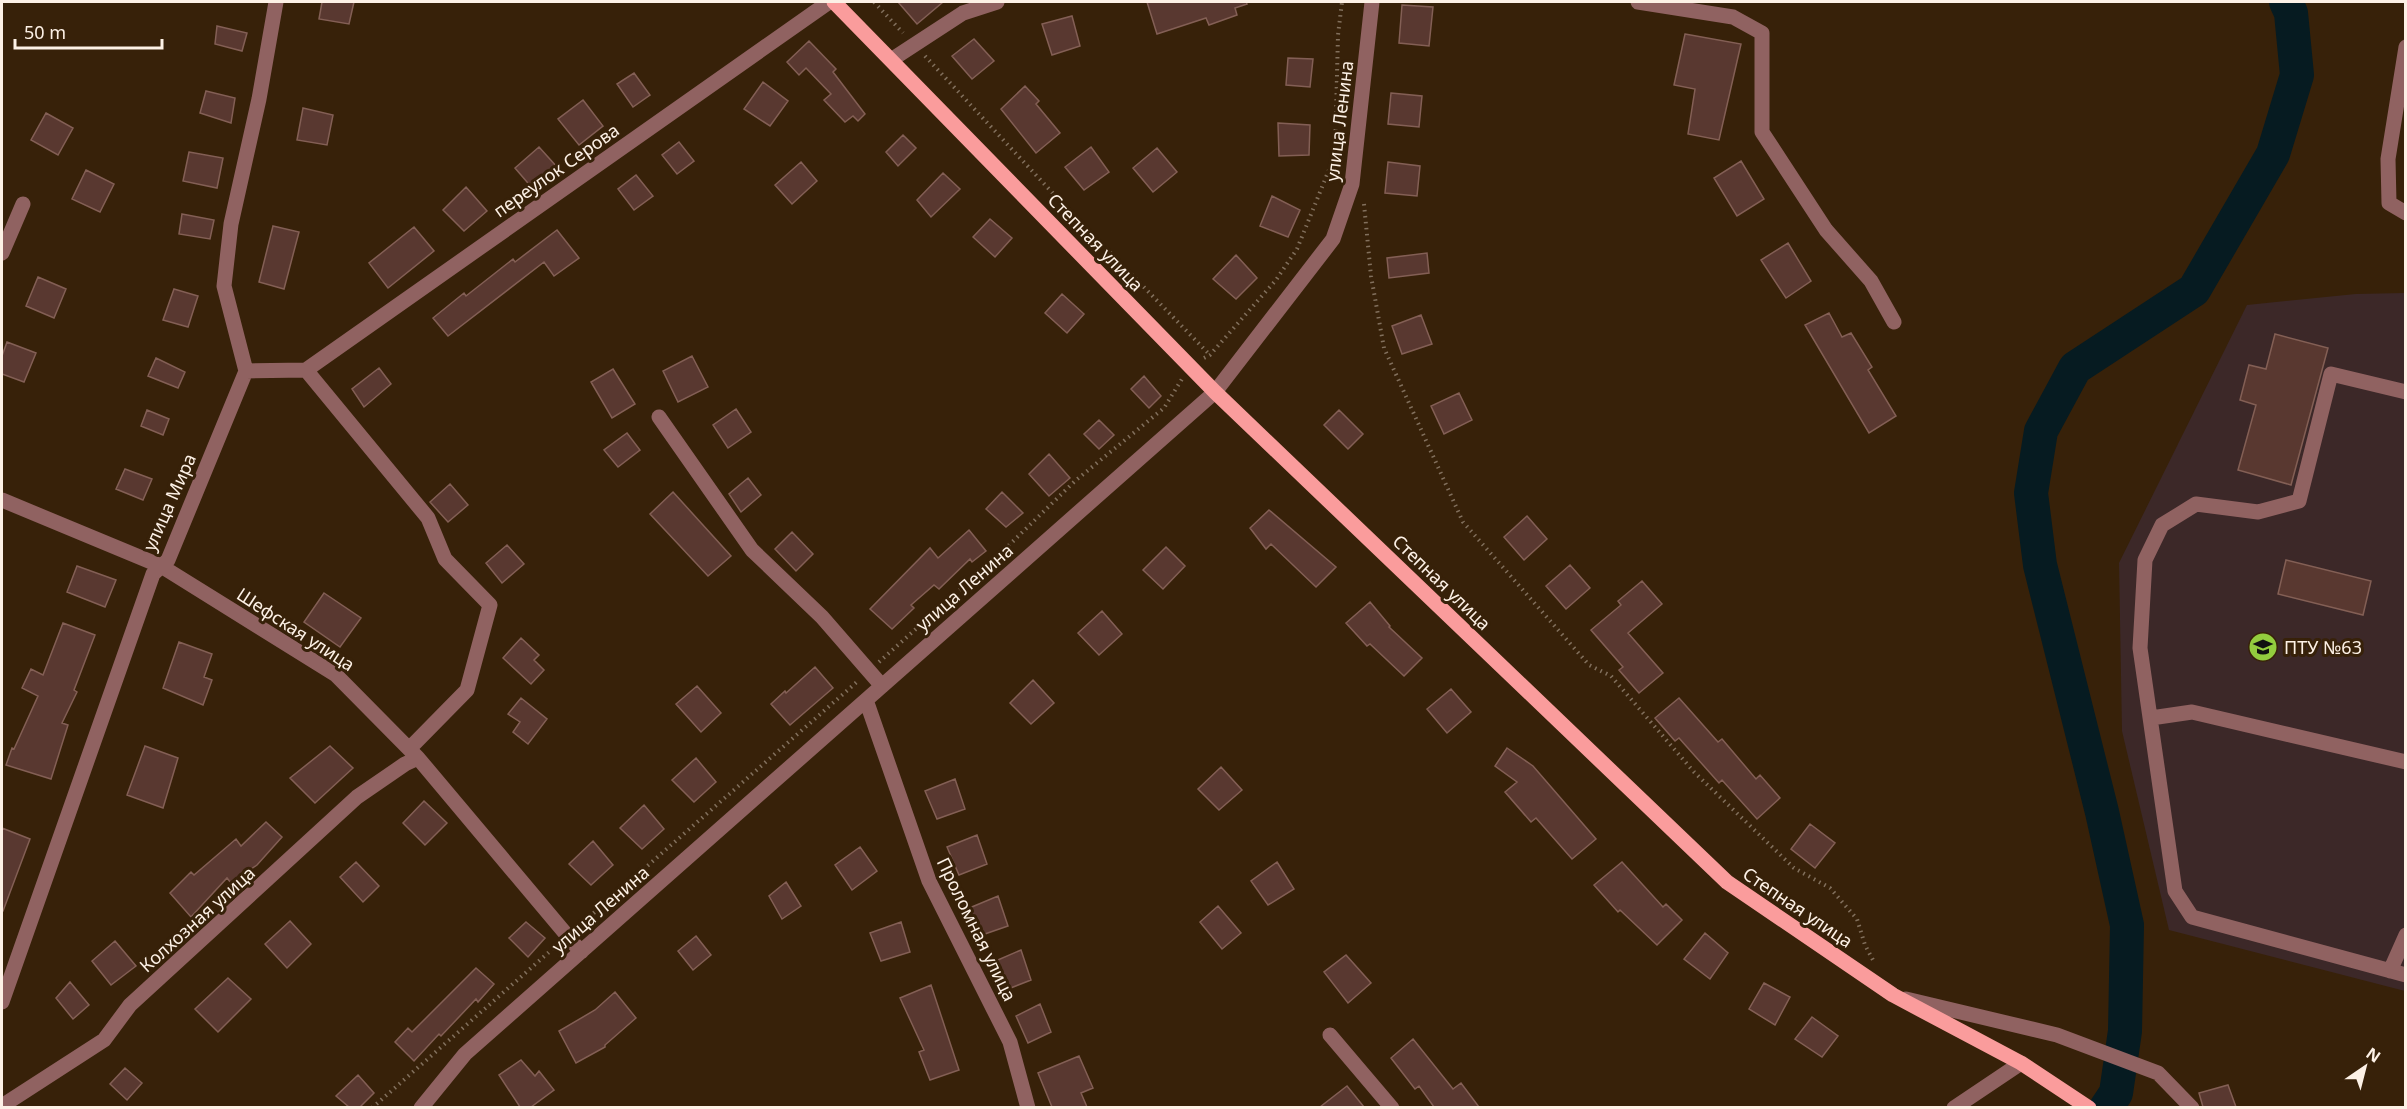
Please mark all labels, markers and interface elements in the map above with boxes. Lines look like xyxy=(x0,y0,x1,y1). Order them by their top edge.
scale bar xyxy=(15,12,162,50)
text: 50 m xyxy=(24,20,66,44)
street label: улица Ленина xyxy=(1320,59,1358,183)
street label: переулок Серова xyxy=(488,118,624,222)
street label: Степная улица xyxy=(1043,188,1149,296)
street label: улица Мира xyxy=(137,450,201,554)
street label: Степная улица xyxy=(1388,529,1496,635)
street label: улица Ленина xyxy=(910,538,1018,636)
street label: Шефская улица xyxy=(232,582,360,676)
school or university icon: ПТУ №63 xyxy=(2247,631,2279,663)
place label: ПТУ №63 xyxy=(2284,635,2362,659)
street label: Проломная улица xyxy=(932,853,1022,1005)
street label: улица Ленина xyxy=(546,860,654,958)
street label: Колхозная улица xyxy=(134,861,260,977)
street label: Степная улица xyxy=(1738,861,1858,953)
north arrow xyxy=(2335,1037,2395,1097)
text: N xyxy=(2362,1042,2385,1067)

